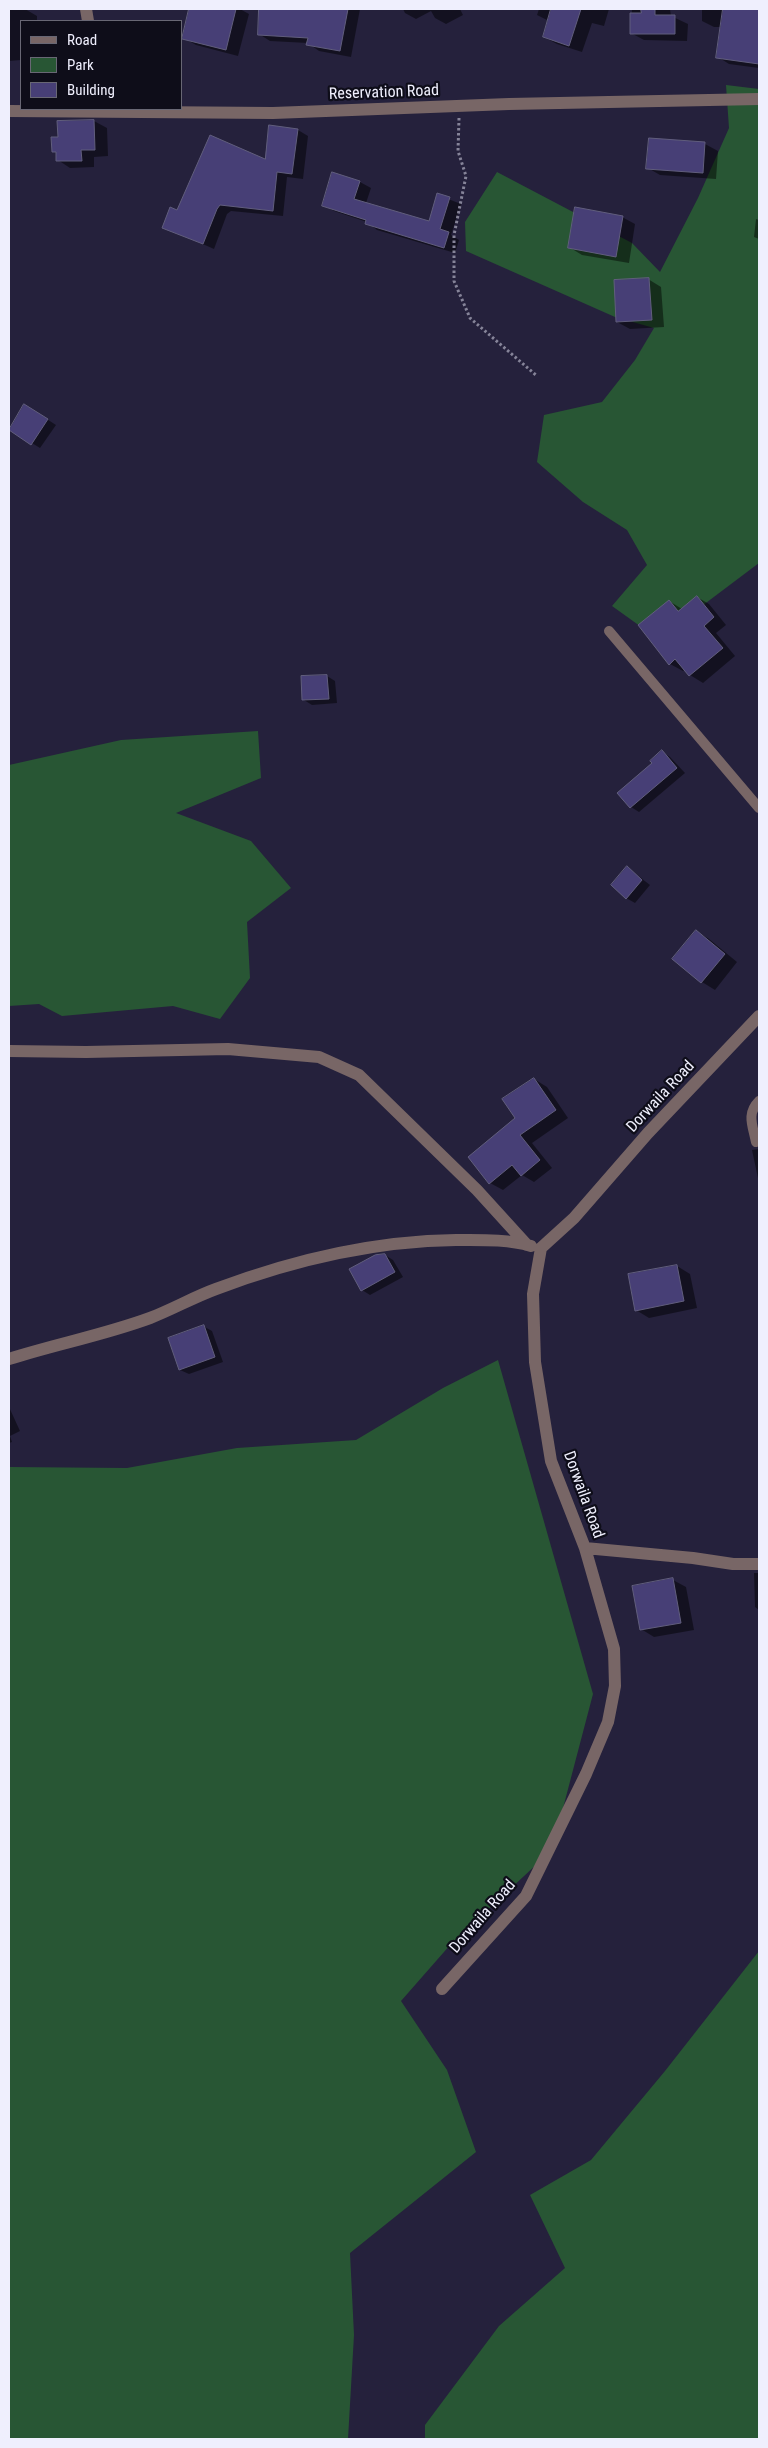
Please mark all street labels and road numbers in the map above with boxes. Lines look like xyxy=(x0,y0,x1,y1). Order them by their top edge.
street label: Reservation Road xyxy=(329,81,439,105)
street label: Dorwaila Road xyxy=(623,1057,699,1137)
street label: Dorwaila Road xyxy=(558,1449,608,1541)
street label: Dorwaila Road xyxy=(446,1876,520,1958)

